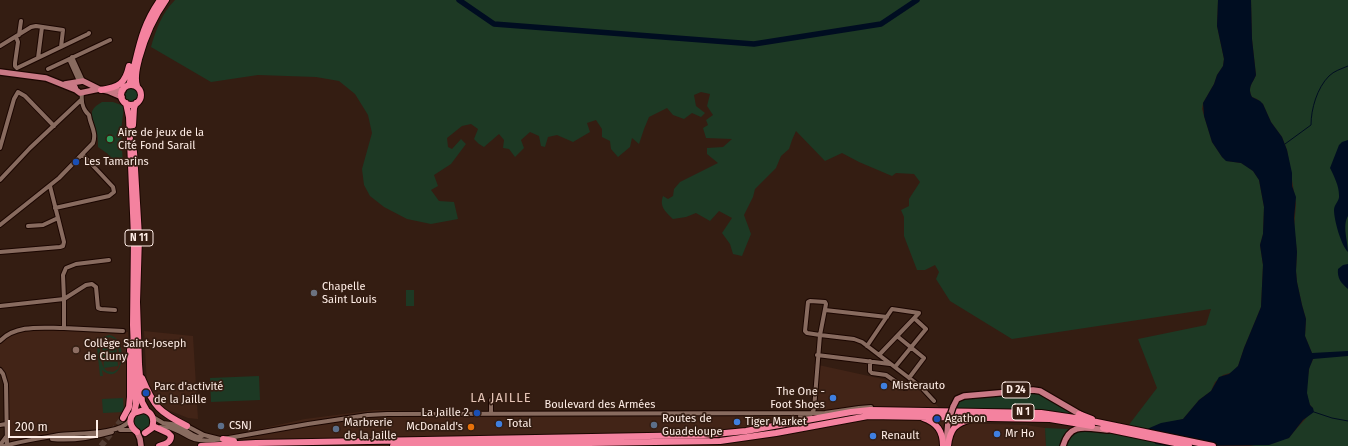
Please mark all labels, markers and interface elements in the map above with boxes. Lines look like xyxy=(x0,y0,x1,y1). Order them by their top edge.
place label: Aire de jeux de la Cité Fond Sarail xyxy=(118,126,204,152)
marker: Aire de jeux de la Cité Fond Sarail xyxy=(105,134,115,144)
place label: Les Tamarins xyxy=(84,155,149,169)
marker: Les Tamarins xyxy=(71,157,81,167)
road number: N 11 xyxy=(125,230,153,246)
place label: Chapelle Saint Louis xyxy=(322,280,377,306)
marker: Chapelle Saint Louis xyxy=(309,288,319,298)
place label: Collège Saint-Joseph de Cluny xyxy=(84,337,186,363)
marker: Collège Saint-Joseph de Cluny xyxy=(71,345,81,355)
place label: Misterauto xyxy=(892,379,945,393)
place label: Parc d'activité de la Jaille xyxy=(154,380,223,406)
marker: Misterauto xyxy=(879,381,889,391)
road number: D 24 xyxy=(1002,382,1030,398)
place label: The One - Foot Shoes xyxy=(770,385,825,411)
marker: Parc d'activité de la Jaille xyxy=(141,388,151,398)
district label: LA JAILLE xyxy=(470,390,532,406)
marker: The One - Foot Shoes xyxy=(828,393,838,403)
street label: Boulevard des Armées xyxy=(545,398,655,412)
road number: N 1 xyxy=(1012,404,1034,420)
place label: La Jaille 2 xyxy=(422,406,469,420)
marker: La Jaille 2 xyxy=(472,408,482,418)
scale bar xyxy=(10,412,100,438)
place label: Routes de Guadeloupe xyxy=(662,412,722,438)
place label: Agathon xyxy=(945,412,986,426)
marker: Agathon xyxy=(932,414,942,424)
place label: Tiger Market xyxy=(745,415,807,429)
place label: Marbrerie de la Jaille xyxy=(344,416,396,442)
place label: Total xyxy=(507,417,531,431)
marker: Tiger Market xyxy=(732,417,742,427)
place label: CSNJ xyxy=(229,419,252,433)
marker: Total xyxy=(494,419,504,429)
text: 200 m xyxy=(15,420,48,434)
place label: McDonald's xyxy=(406,420,463,434)
marker: Routes de Guadeloupe xyxy=(649,420,659,430)
marker: CSNJ xyxy=(216,421,226,431)
marker: McDonald's xyxy=(466,422,476,432)
marker: Marbrerie de la Jaille xyxy=(331,424,341,434)
place label: Mr Ho xyxy=(1005,427,1035,441)
place label: Renault xyxy=(881,429,920,443)
marker: Mr Ho xyxy=(992,429,1002,439)
marker: Renault xyxy=(868,431,878,441)

